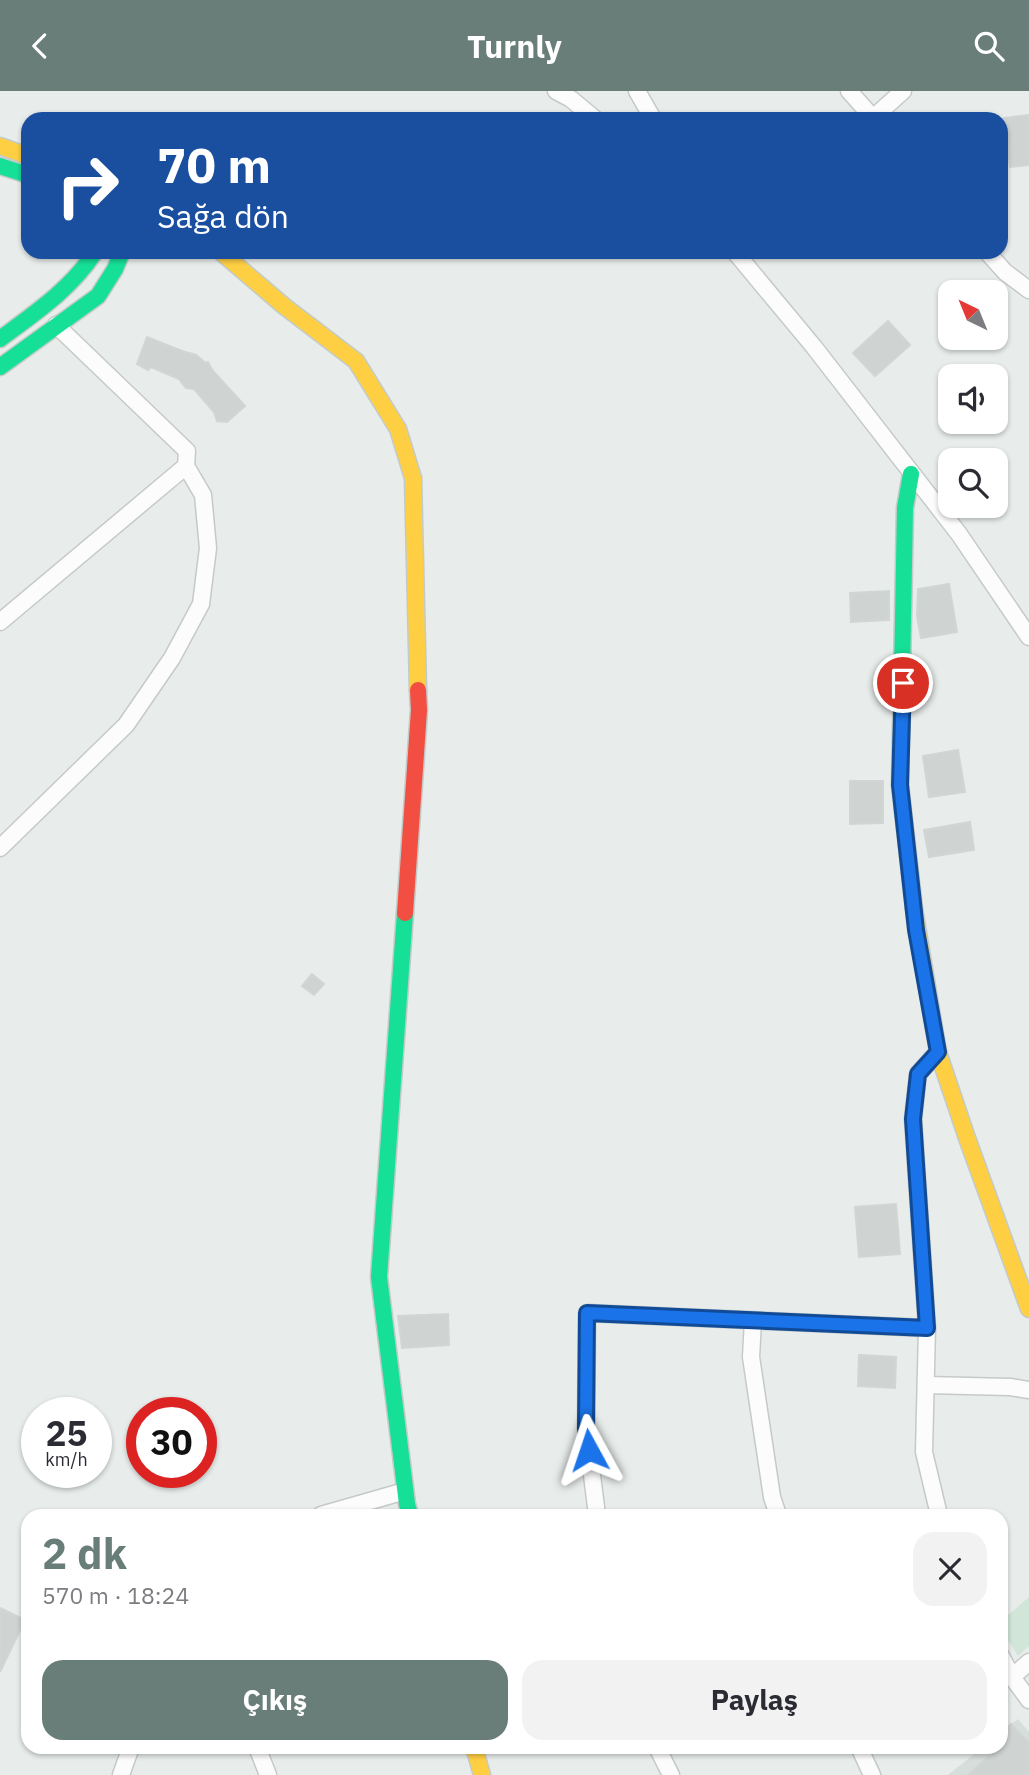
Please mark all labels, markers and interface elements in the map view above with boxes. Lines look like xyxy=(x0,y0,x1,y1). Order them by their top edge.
text: Turnly xyxy=(467,25,562,67)
icon: back xyxy=(21,27,59,65)
icon: search xyxy=(970,27,1008,65)
text: 70 m xyxy=(157,133,271,196)
icon: right xyxy=(42,140,133,231)
text: Sağa dön xyxy=(157,195,289,237)
north arrow xyxy=(938,280,1008,350)
map controls xyxy=(938,280,1008,518)
button: sound xyxy=(938,364,1008,434)
button: search xyxy=(938,448,1008,518)
pin xyxy=(873,653,933,713)
icon: arrive xyxy=(884,664,922,702)
speed limit sign: 30 xyxy=(126,1397,217,1488)
text: 25 xyxy=(45,1410,88,1456)
position arrow xyxy=(552,1413,626,1487)
text: km/h xyxy=(45,1448,88,1471)
text: 2 dk xyxy=(42,1526,127,1581)
button: close xyxy=(913,1532,987,1606)
text: 570 m · 18:24 xyxy=(42,1580,189,1610)
button: Çıkış xyxy=(42,1660,508,1740)
button: Paylaş xyxy=(522,1660,987,1740)

